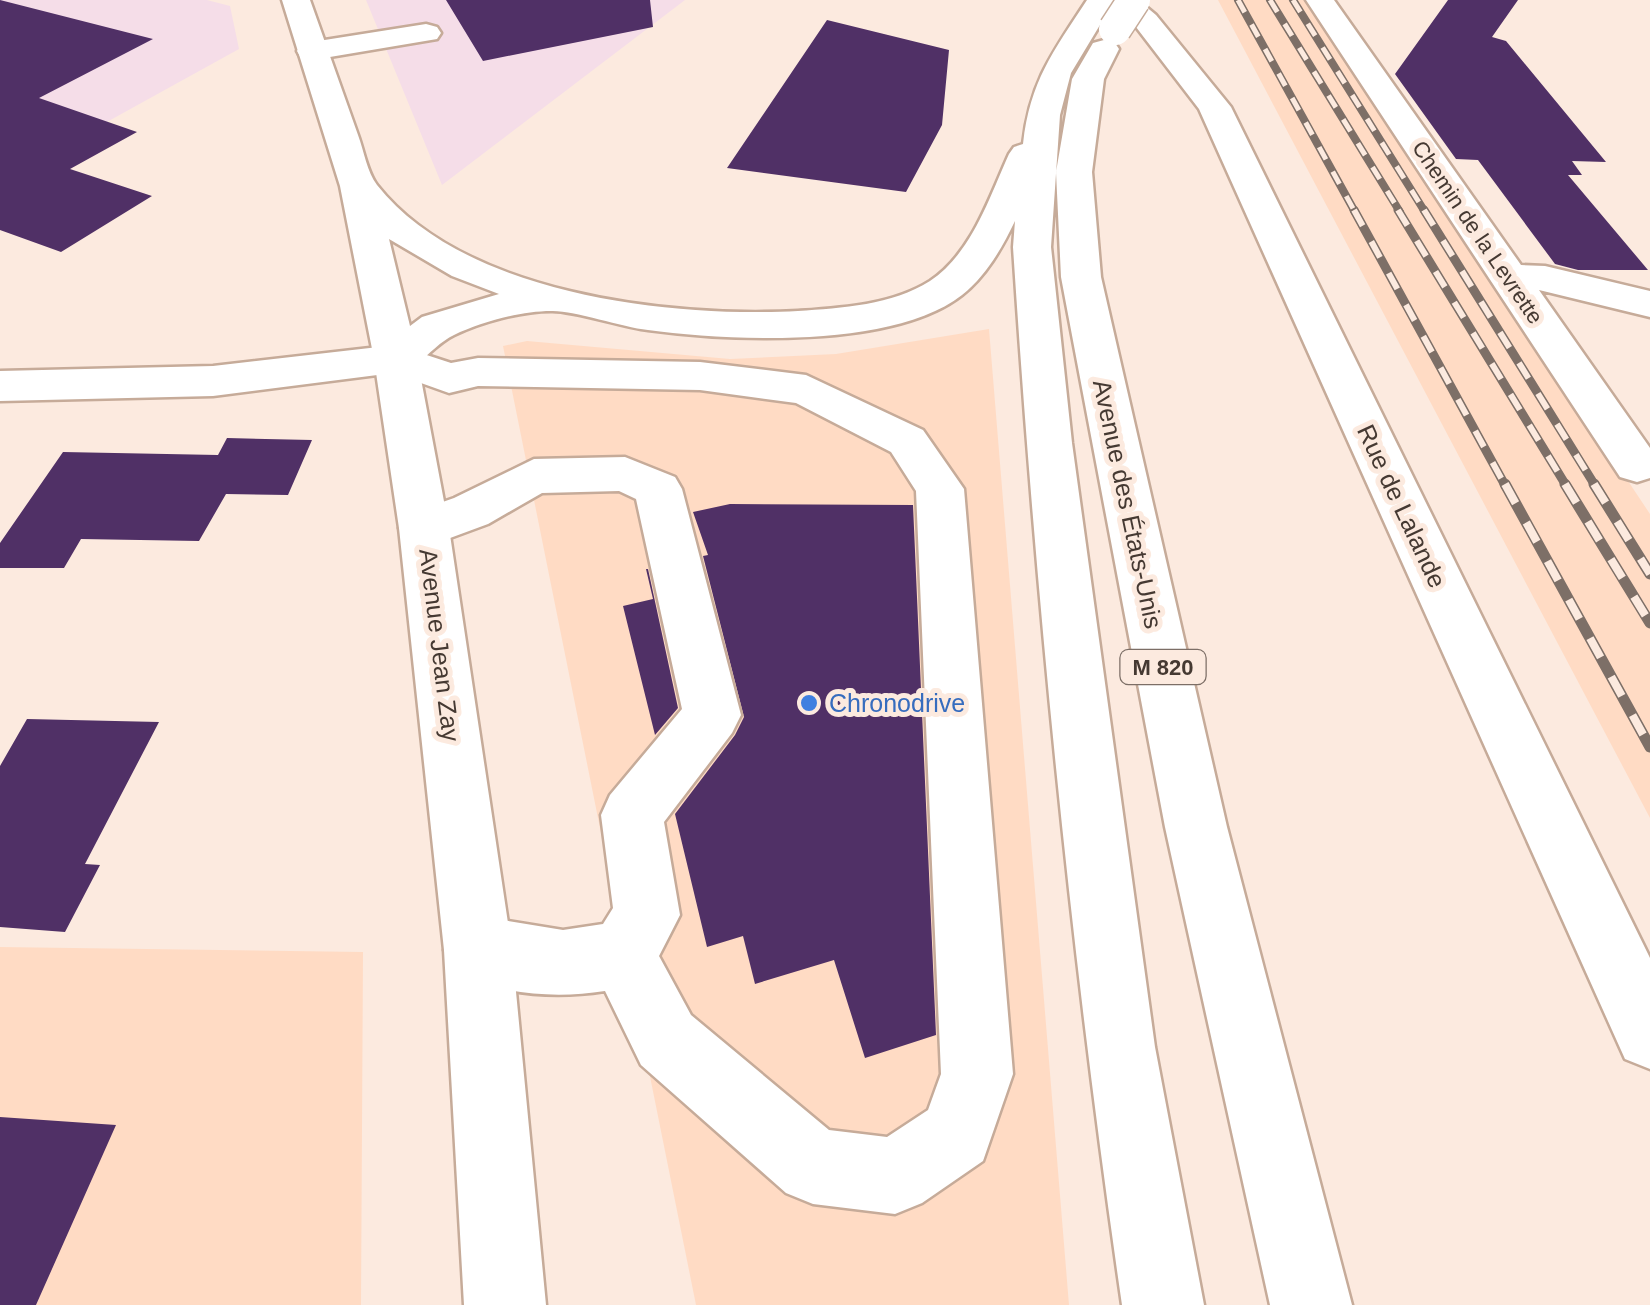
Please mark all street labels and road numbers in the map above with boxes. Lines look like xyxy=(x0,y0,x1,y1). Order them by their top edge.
street label: Chemin de la Levrette xyxy=(1407,136,1548,328)
street label: Avenue des États-Unis xyxy=(1088,377,1168,631)
street label: Rue de Lalande xyxy=(1352,420,1452,592)
street label: Avenue Jean Zay xyxy=(414,547,466,744)
road number: M 820 xyxy=(1120,650,1206,684)

